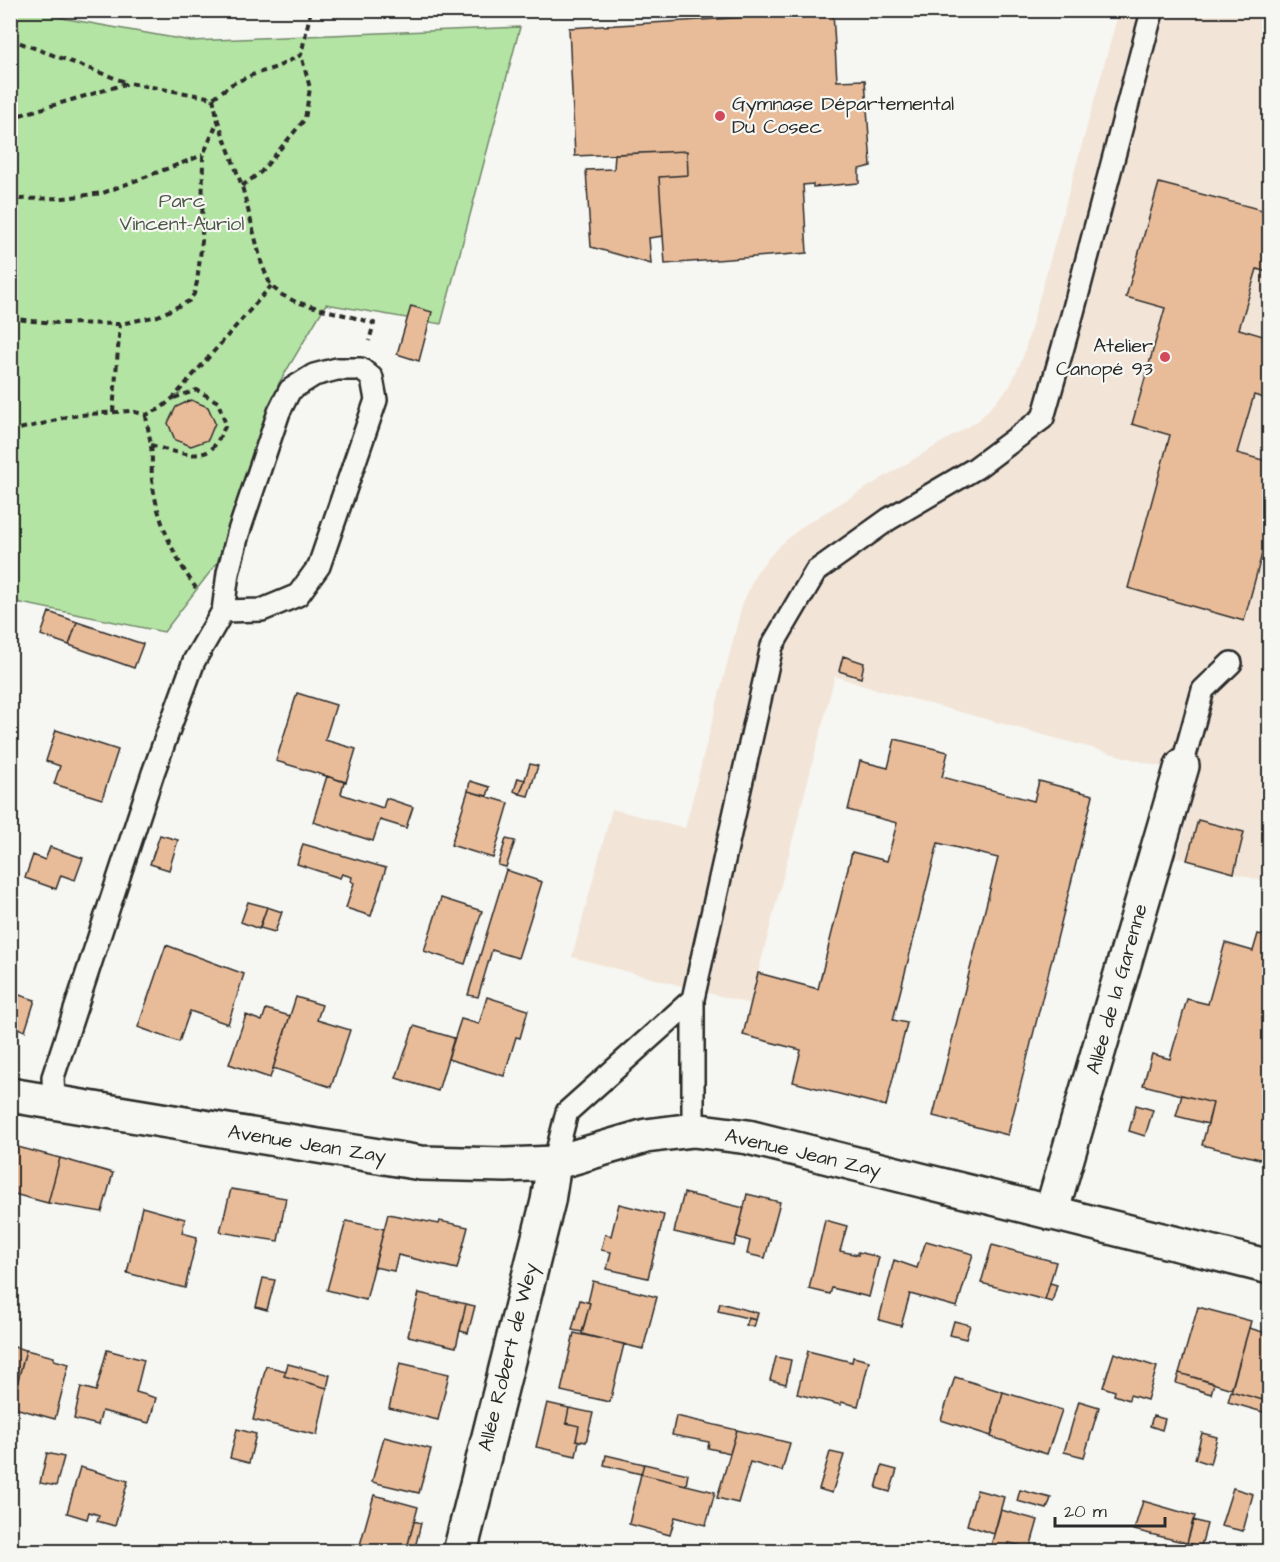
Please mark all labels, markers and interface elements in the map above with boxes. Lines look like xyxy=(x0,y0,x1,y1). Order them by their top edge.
place label: Gymnase Départemental Du Cosec xyxy=(732,90,954,141)
marker: Gymnase Départemental Du Cosec xyxy=(713,109,727,123)
park label: Parc Vincent-Auriol xyxy=(120,187,244,238)
place label: Atelier Canopé 93 xyxy=(1056,332,1153,383)
marker: Atelier Canopé 93 xyxy=(1158,350,1172,364)
street label: Allée de la Garenne xyxy=(1079,900,1155,1077)
street label: Avenue Jean Zay xyxy=(226,1118,388,1171)
street label: Avenue Jean Zay xyxy=(722,1121,884,1186)
street label: Allée Robert de Wey xyxy=(471,1260,546,1454)
scale bar xyxy=(1055,1490,1164,1528)
text: 20 m xyxy=(1064,1499,1107,1524)

